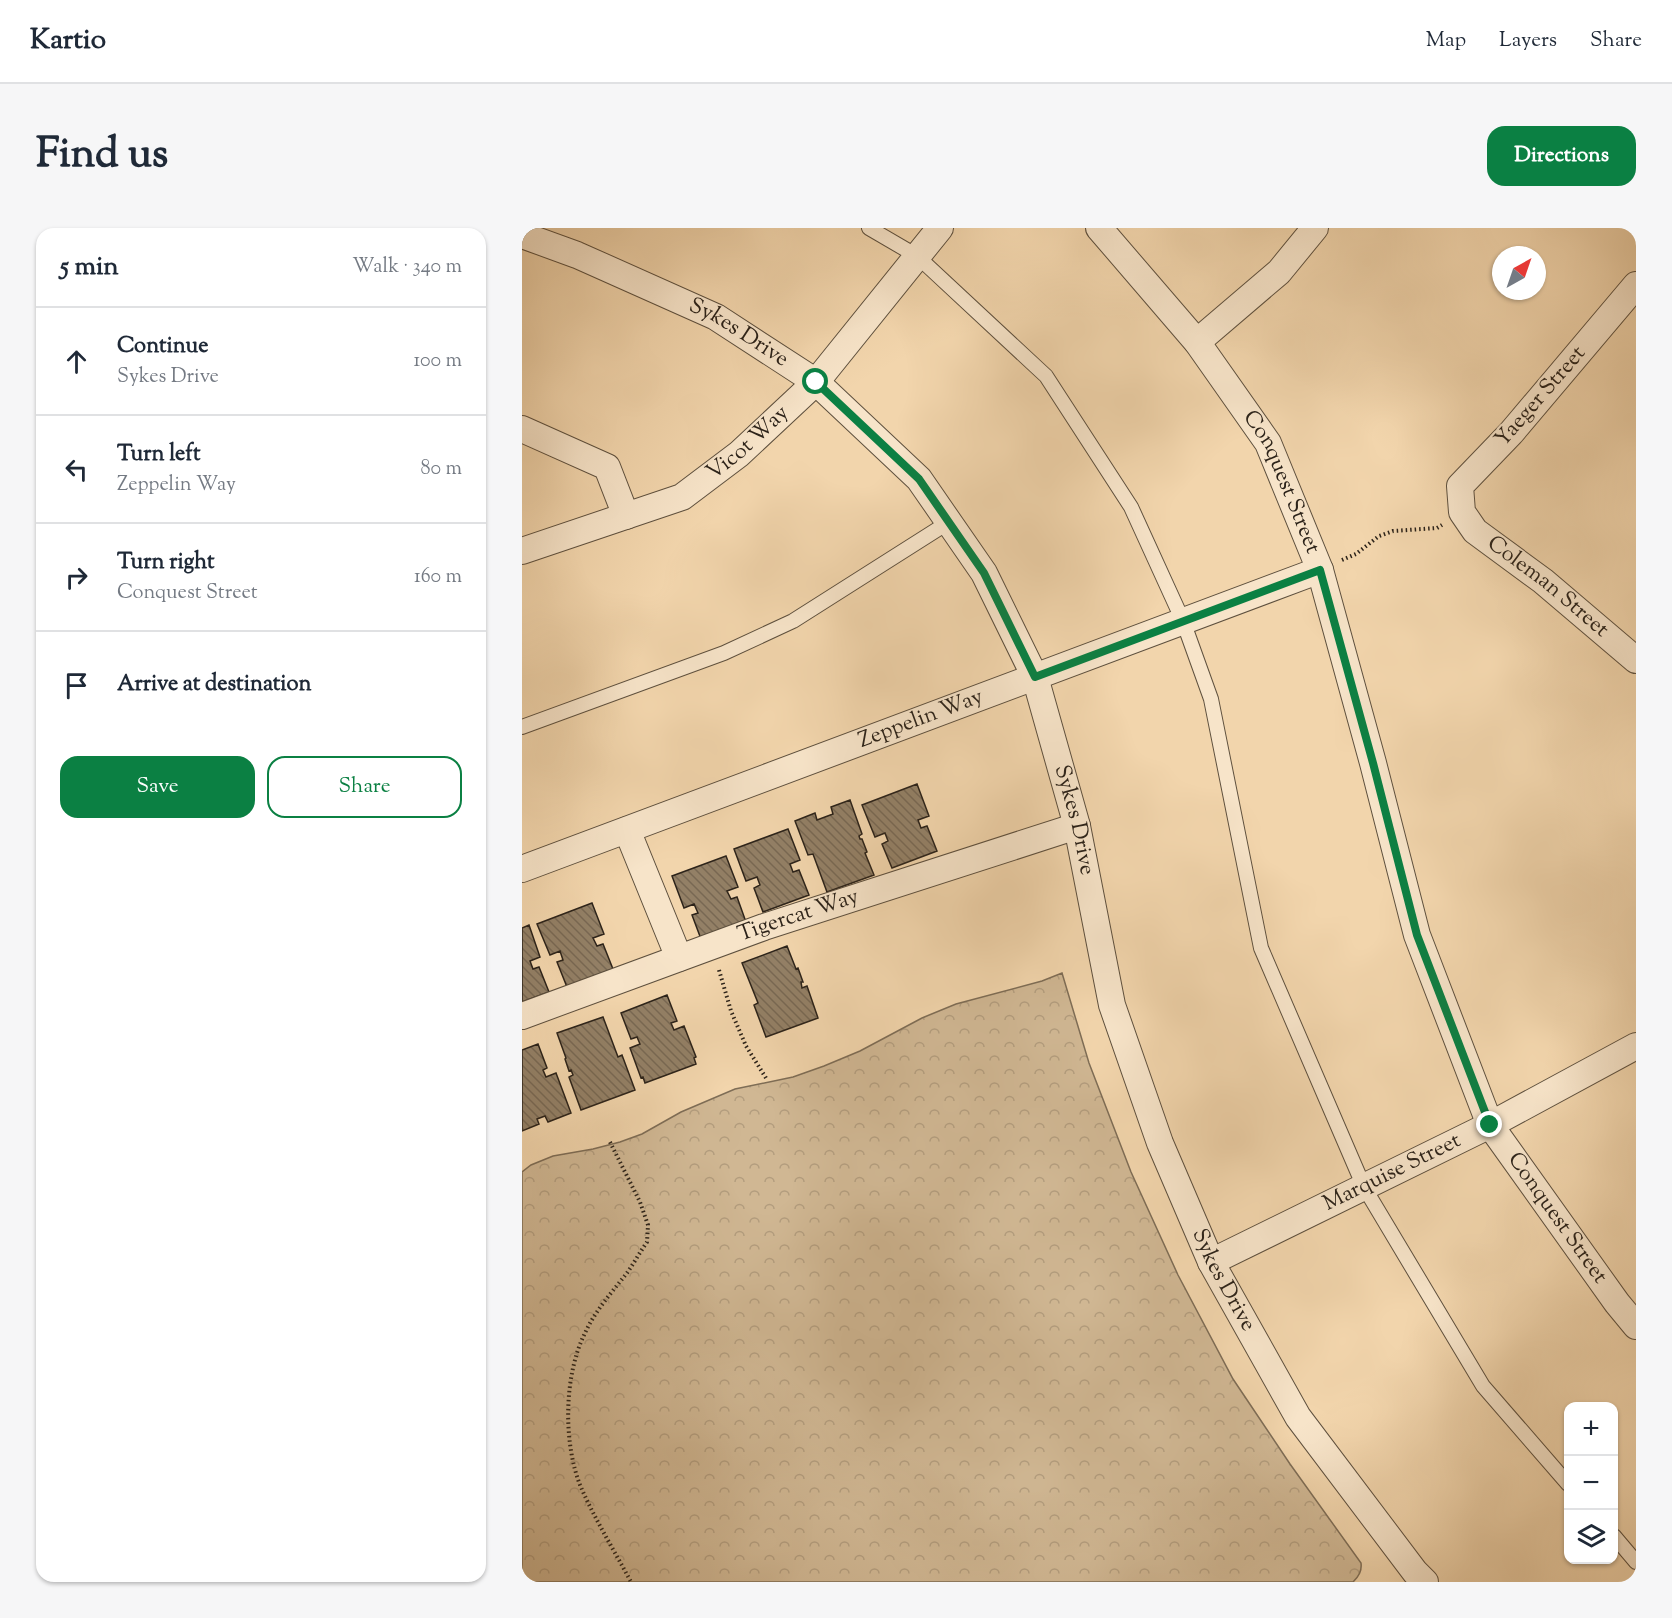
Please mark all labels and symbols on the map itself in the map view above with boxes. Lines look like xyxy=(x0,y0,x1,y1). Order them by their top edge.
north arrow xyxy=(1492,246,1546,300)
street label: Sykes Drive xyxy=(683,291,795,376)
street label: Yaeger Street xyxy=(1488,339,1594,455)
route start xyxy=(802,368,828,394)
street label: Vicot Way xyxy=(700,399,797,489)
street label: Conquest Street xyxy=(1234,404,1328,559)
street label: Coleman Street xyxy=(1480,528,1616,646)
street label: Zeppelin Way xyxy=(854,682,988,757)
street label: Sykes Drive xyxy=(1045,762,1102,878)
street label: Tigercat Way xyxy=(733,881,863,951)
route end xyxy=(1476,1111,1502,1137)
street label: Marquise Street xyxy=(1318,1125,1467,1220)
street label: Conquest Street xyxy=(1499,1146,1615,1291)
street label: Sykes Drive xyxy=(1183,1224,1263,1338)

